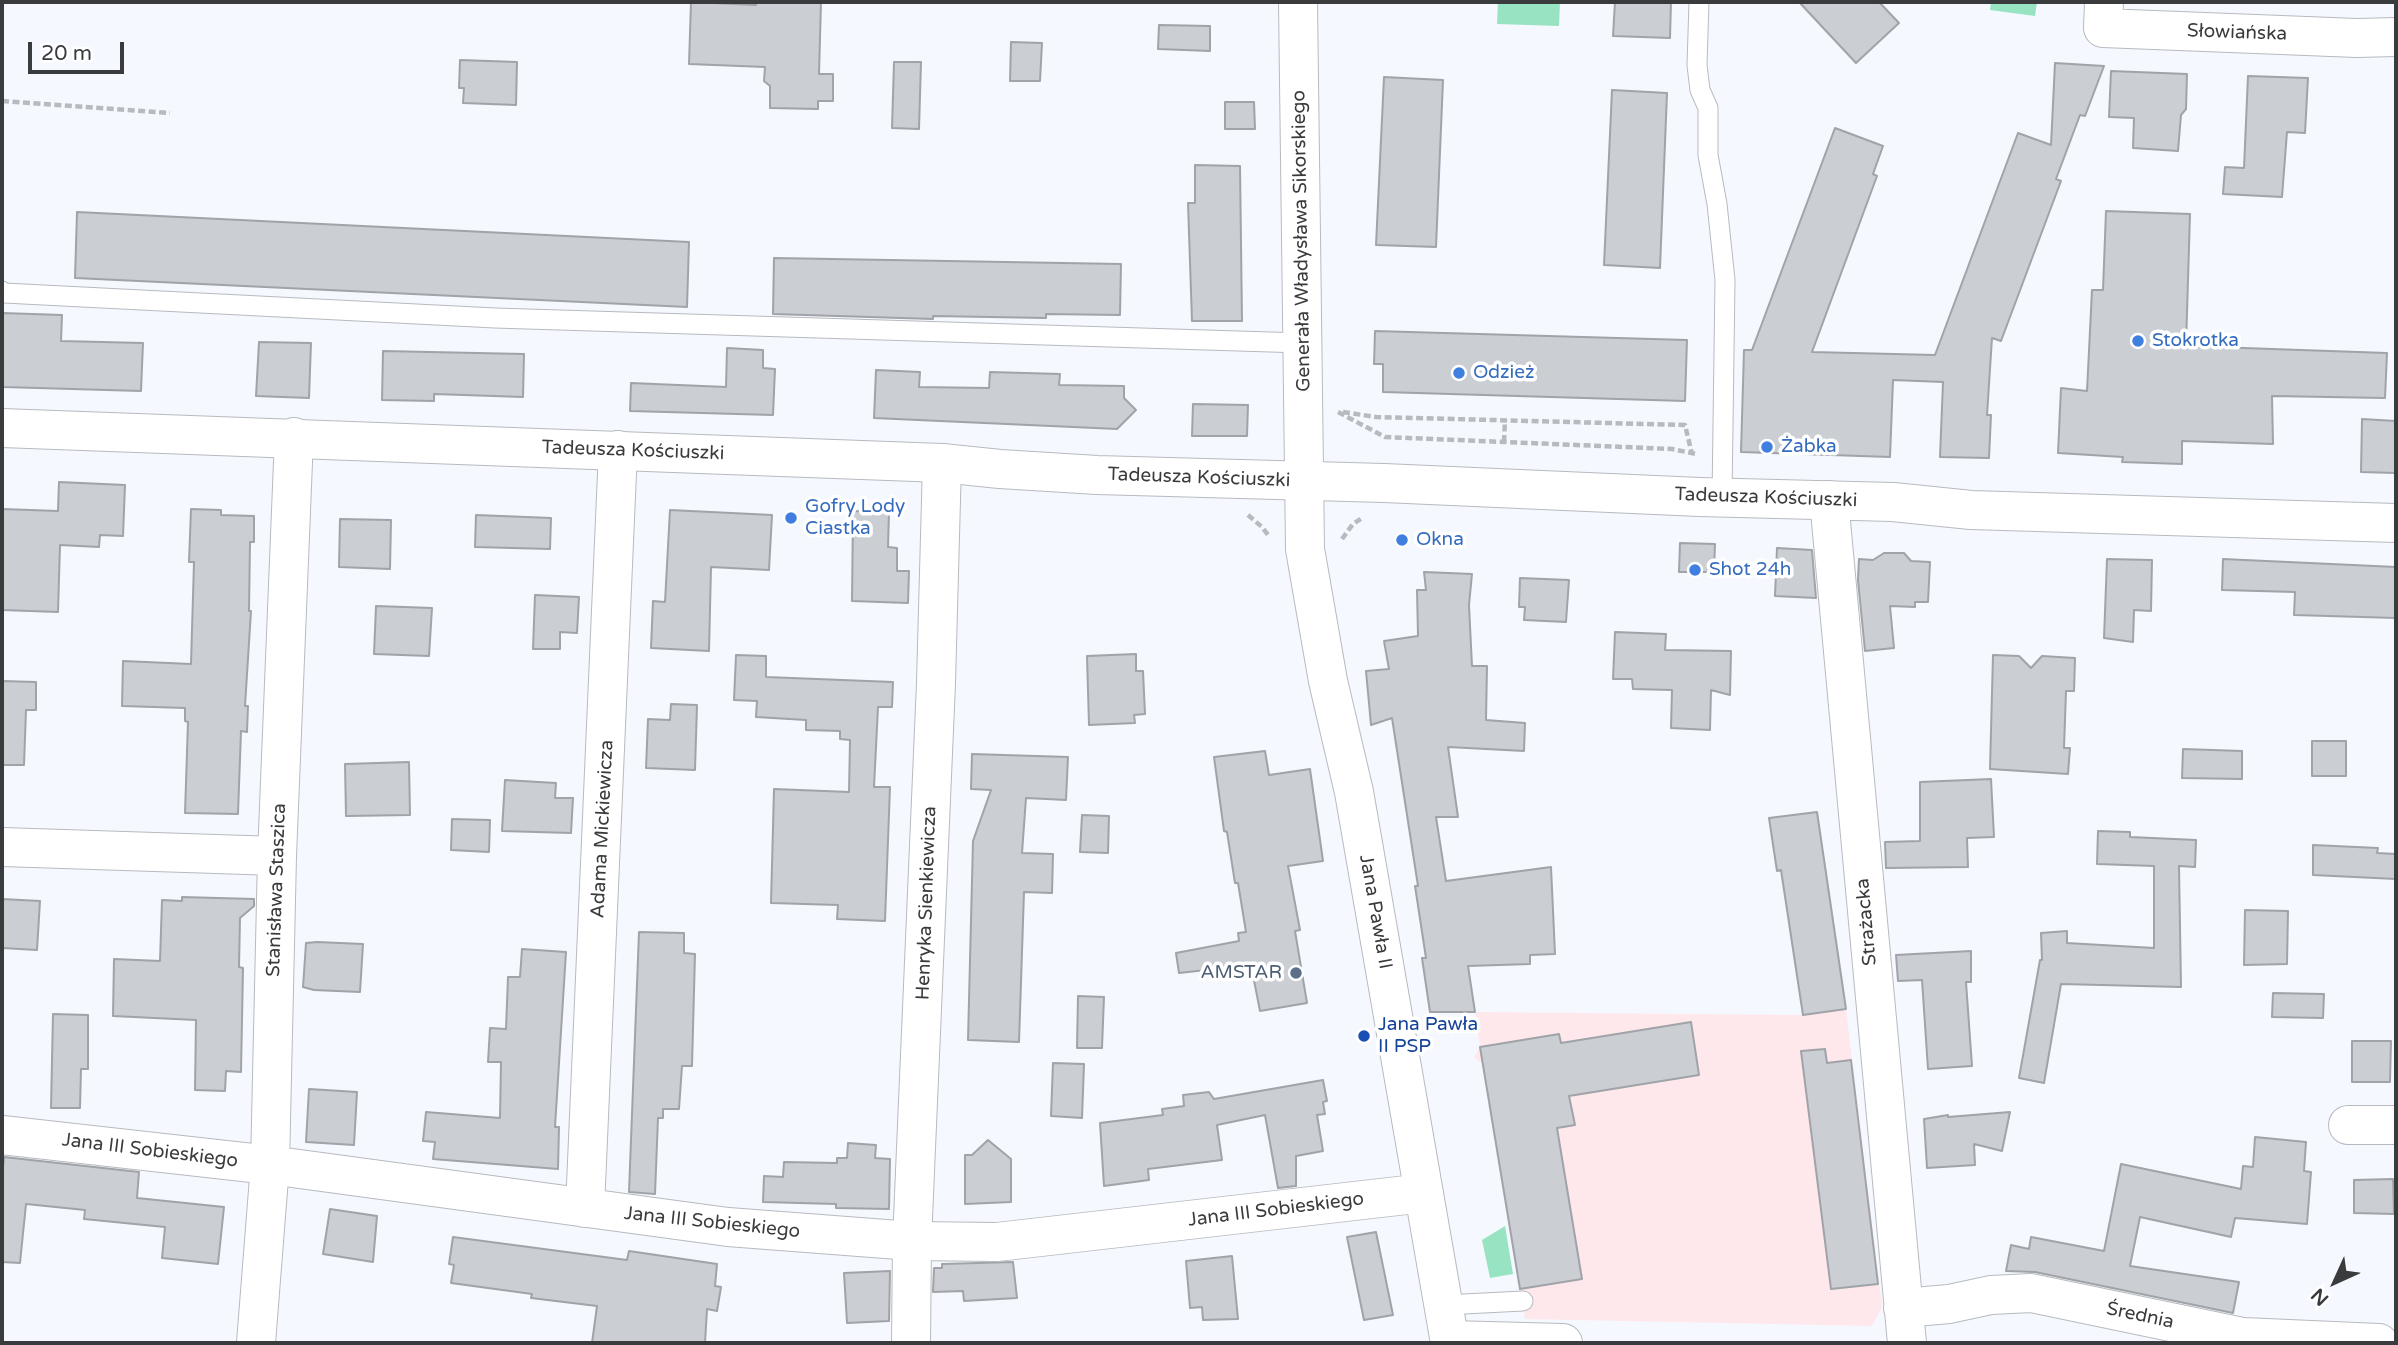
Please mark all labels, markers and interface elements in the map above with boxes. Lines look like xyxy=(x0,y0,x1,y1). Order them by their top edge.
street label: Słowiańska xyxy=(2187,20,2287,46)
scale bar xyxy=(32,28,128,72)
text: 20 m xyxy=(41,41,92,66)
street label: Generała Władysława Sikorskiego xyxy=(1288,90,1316,392)
place label: Stokrotka xyxy=(2152,330,2239,352)
marker: Stokrotka xyxy=(2130,333,2146,349)
place label: Odzież xyxy=(1473,362,1534,384)
marker: Odzież xyxy=(1451,365,1467,381)
street label: Tadeusza Kościuszki xyxy=(541,436,725,466)
place label: Żabka xyxy=(1781,436,1837,458)
marker: Żabka xyxy=(1759,439,1775,455)
street label: Tadeusza Kościuszki xyxy=(1107,463,1291,493)
street label: Tadeusza Kościuszki xyxy=(1674,483,1858,513)
place label: Gofry Lody Ciastka xyxy=(805,496,905,540)
marker: Gofry Lody Ciastka xyxy=(783,510,799,526)
place label: Okna xyxy=(1416,529,1464,551)
marker: Okna xyxy=(1394,532,1410,548)
place label: Shot 24h xyxy=(1709,559,1791,581)
marker: Shot 24h xyxy=(1687,562,1703,578)
street label: Adama Mickiewicza xyxy=(587,739,619,919)
street label: Stanisława Staszica xyxy=(263,803,291,977)
street label: Henryka Sienkiewicza xyxy=(912,806,942,1000)
street label: Jana Pawła II xyxy=(1354,853,1396,971)
street label: Strażacka xyxy=(1852,877,1882,967)
place label: AMSTAR xyxy=(1200,962,1282,984)
marker: AMSTAR xyxy=(1288,965,1304,981)
place label: Jana Pawła II PSP xyxy=(1378,1014,1478,1058)
marker: Jana Pawła II PSP xyxy=(1356,1028,1372,1044)
street label: Jana III Sobieskiego xyxy=(61,1129,239,1173)
street label: Jana III Sobieskiego xyxy=(1187,1188,1365,1232)
street label: Jana III Sobieskiego xyxy=(623,1202,801,1244)
north arrow xyxy=(2300,1247,2370,1317)
text: N xyxy=(2307,1284,2333,1310)
street label: Średnia xyxy=(2104,1298,2176,1334)

